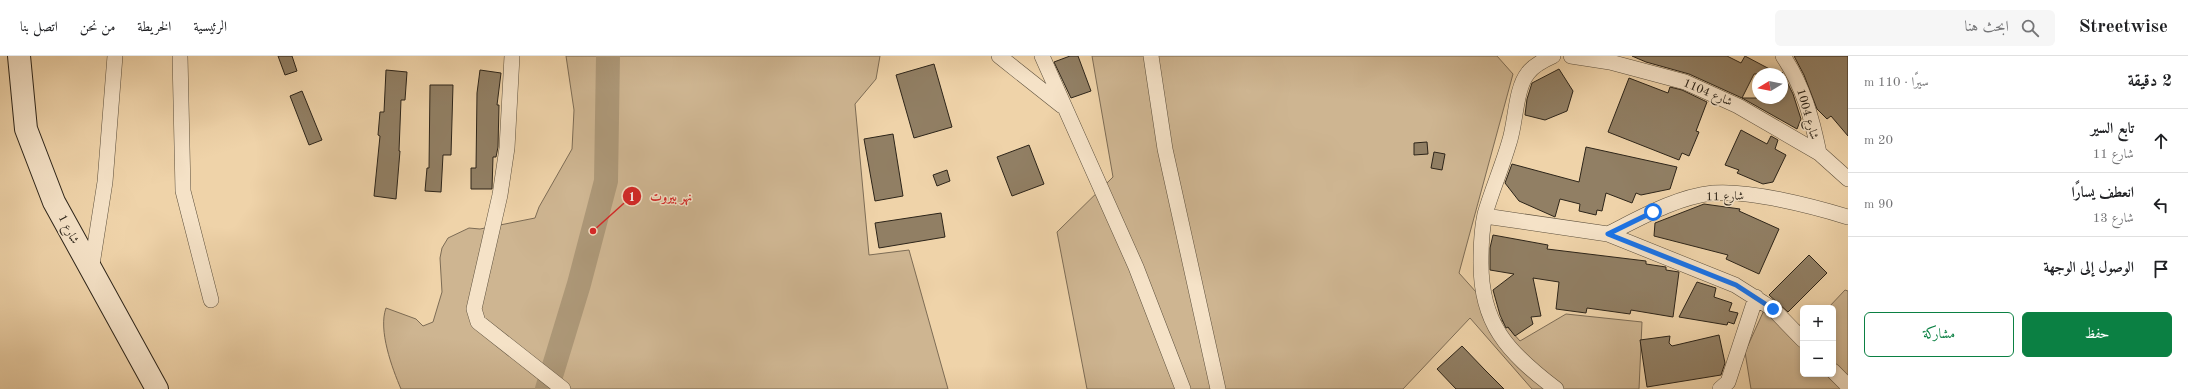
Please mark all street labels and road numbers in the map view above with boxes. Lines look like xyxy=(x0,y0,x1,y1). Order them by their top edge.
street label: شارع 1104 xyxy=(1680,77,1734,112)
street label: شارع 1004 xyxy=(1790,88,1820,142)
street label: شارع 11 xyxy=(1706,191,1744,207)
street label: شارع 1 xyxy=(52,213,81,248)

